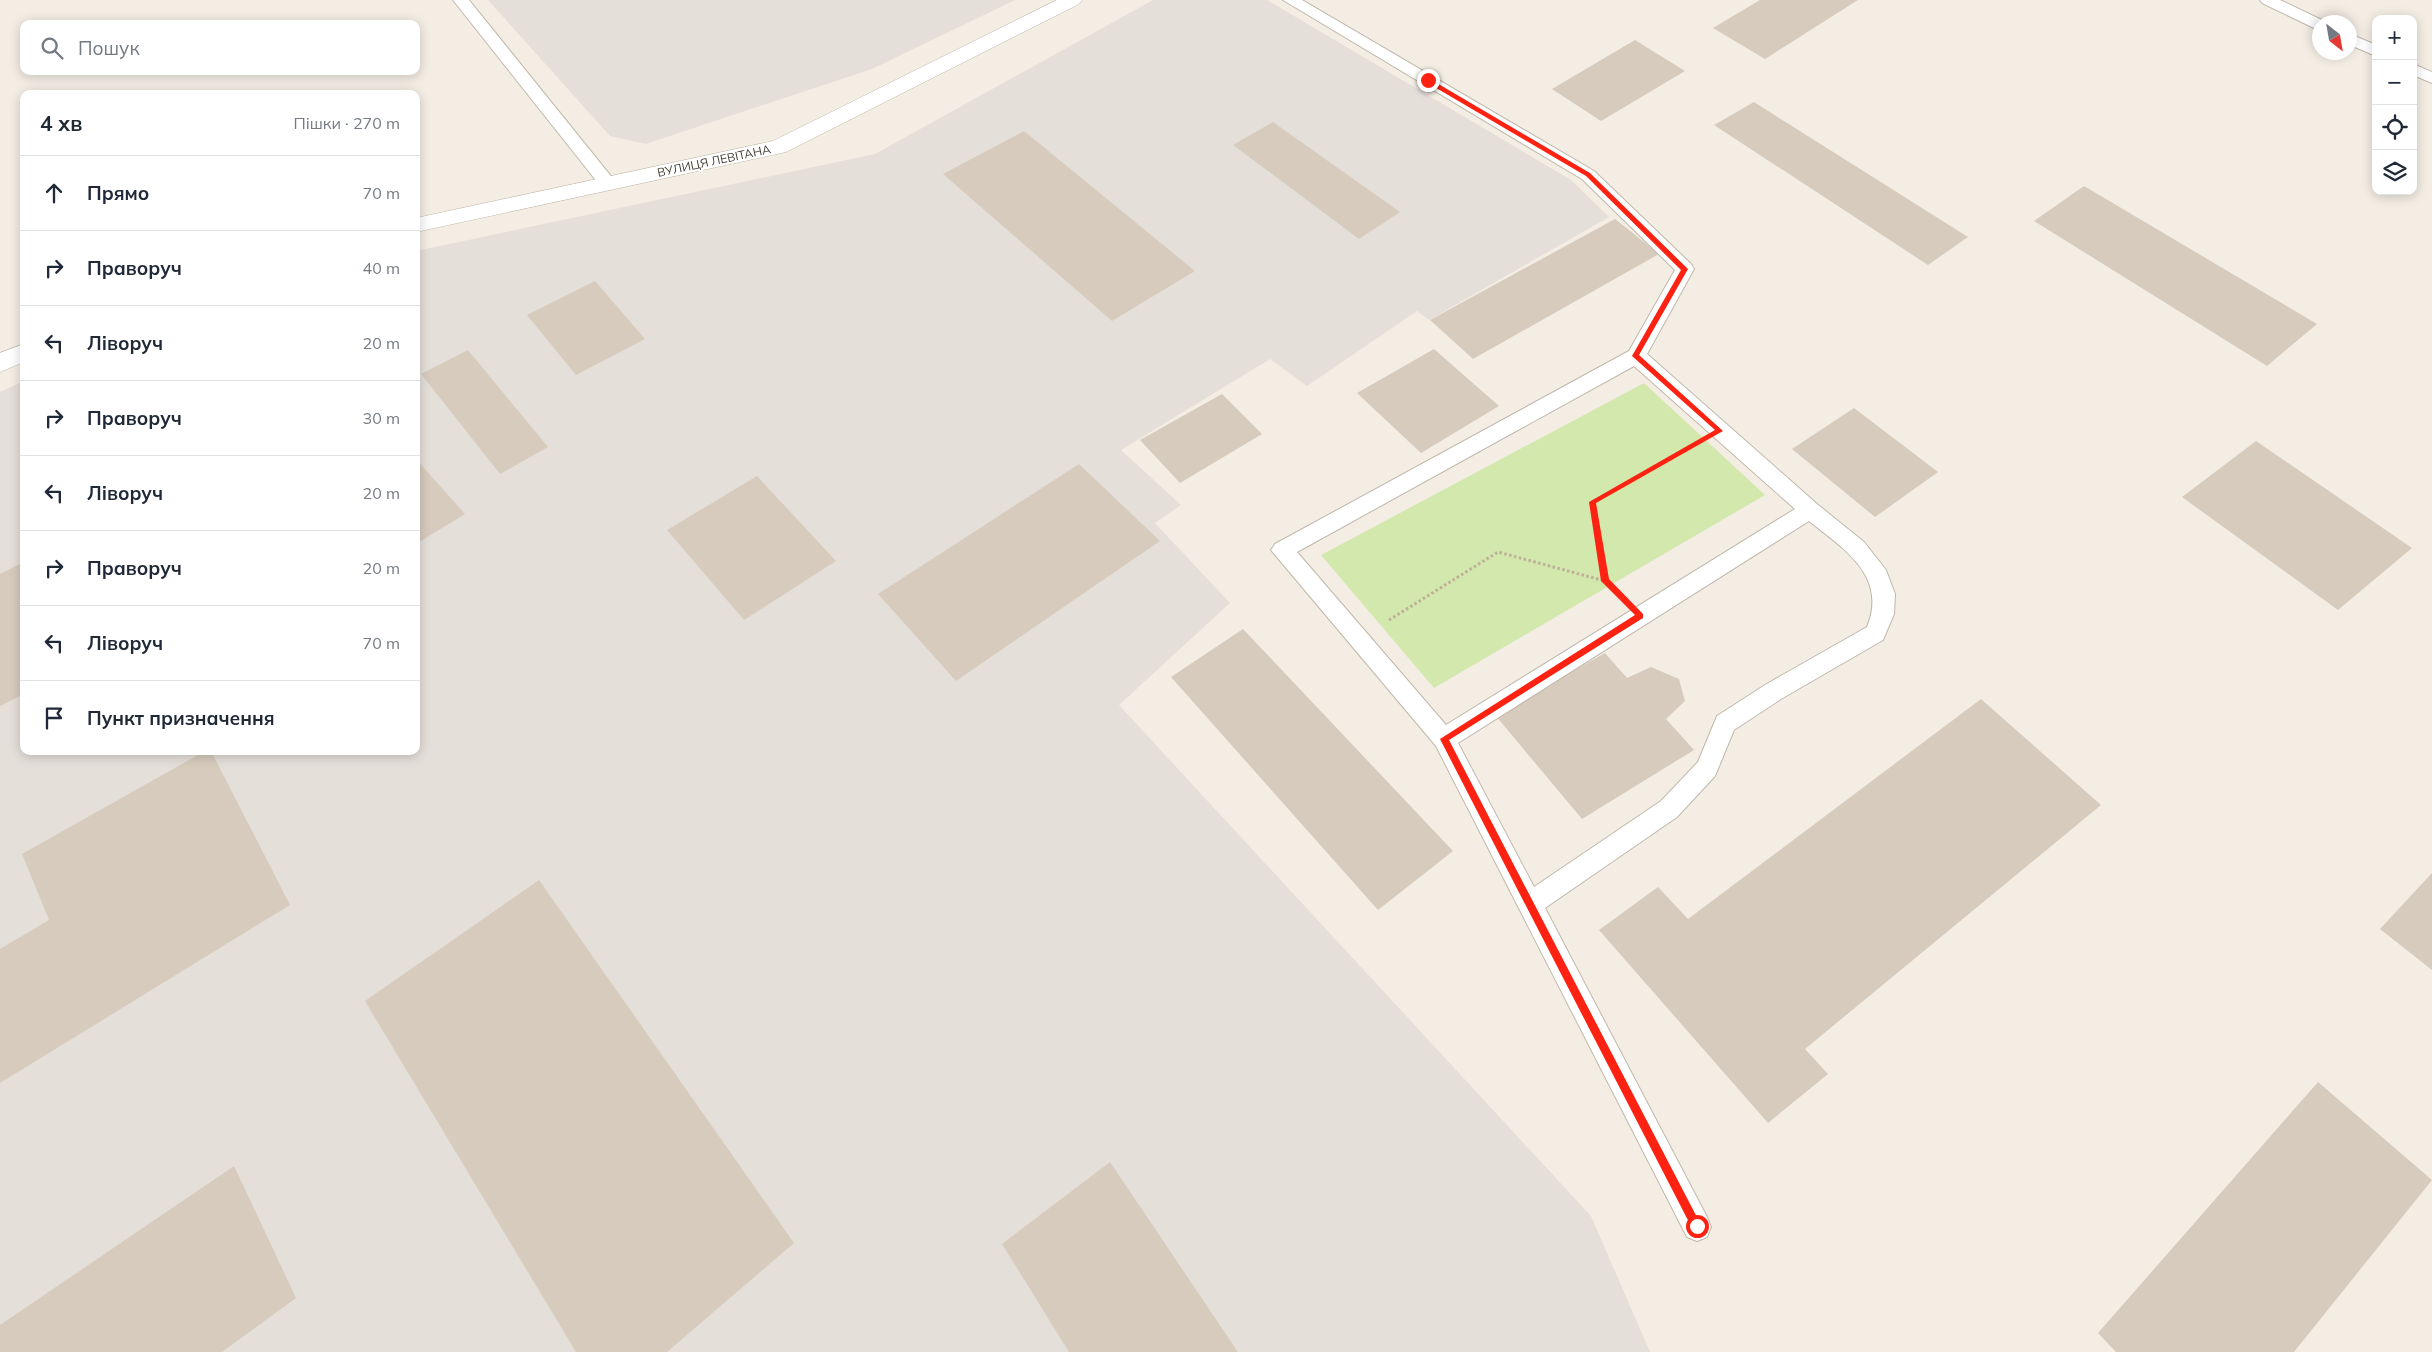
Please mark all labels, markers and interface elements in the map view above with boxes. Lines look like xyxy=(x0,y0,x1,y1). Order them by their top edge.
north arrow xyxy=(2312,15,2357,60)
map controls xyxy=(2372,15,2417,195)
button: + xyxy=(2372,15,2417,60)
search box xyxy=(20,20,420,75)
icon: search xyxy=(38,34,66,62)
text: Пошук xyxy=(78,36,140,60)
button: − xyxy=(2372,60,2417,105)
route end xyxy=(1417,69,1440,92)
button: locate xyxy=(2372,105,2417,150)
text: 4 хв xyxy=(40,110,82,136)
text: Пішки · 270 m xyxy=(294,113,400,133)
street label: ВУЛИЦЯ ЛЕВІТАНА xyxy=(656,141,772,180)
button: layers xyxy=(2372,150,2417,195)
icon: ahead xyxy=(40,179,68,207)
text: Прямо xyxy=(87,181,149,205)
text: 70 m xyxy=(363,183,400,203)
icon: right xyxy=(40,254,68,282)
text: Праворуч xyxy=(87,256,182,280)
text: 40 m xyxy=(363,258,400,278)
icon: left xyxy=(40,329,68,357)
text: Ліворуч xyxy=(87,331,163,355)
text: 20 m xyxy=(363,333,400,353)
icon: right xyxy=(40,404,68,432)
text: Праворуч xyxy=(87,406,182,430)
text: 30 m xyxy=(363,408,400,428)
icon: left xyxy=(40,479,68,507)
text: Ліворуч xyxy=(87,481,163,505)
text: 20 m xyxy=(363,483,400,503)
icon: right xyxy=(40,554,68,582)
text: Праворуч xyxy=(87,556,182,580)
text: 20 m xyxy=(363,558,400,578)
icon: left xyxy=(40,629,68,657)
text: Ліворуч xyxy=(87,631,163,655)
text: 70 m xyxy=(363,633,400,653)
icon: arrive xyxy=(40,704,68,732)
text: Пункт призначення xyxy=(87,706,275,730)
route start xyxy=(1686,1215,1709,1238)

